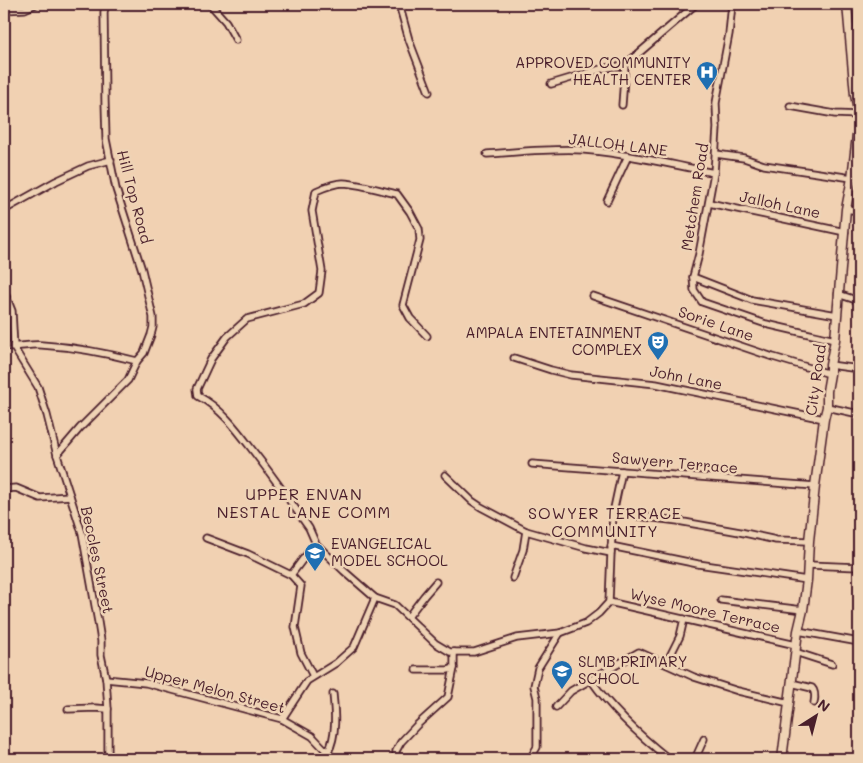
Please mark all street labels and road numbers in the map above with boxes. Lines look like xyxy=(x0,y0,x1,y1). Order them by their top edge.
street label: JALLOH LANE xyxy=(567,128,669,160)
street label: Metchem Road xyxy=(676,142,712,252)
street label: Hill Top Road xyxy=(113,148,157,246)
street label: Jalloh Lane xyxy=(738,186,822,222)
street label: Sorie Lane xyxy=(676,301,757,345)
street label: City Road xyxy=(800,343,830,417)
street label: John Lane xyxy=(648,360,724,394)
street label: Sawyerr Terrace xyxy=(611,447,739,477)
street label: Beccles Street xyxy=(77,504,119,615)
street label: Wyse Moore Terrace xyxy=(628,583,782,637)
street label: Upper Melon Street xyxy=(143,661,288,717)

